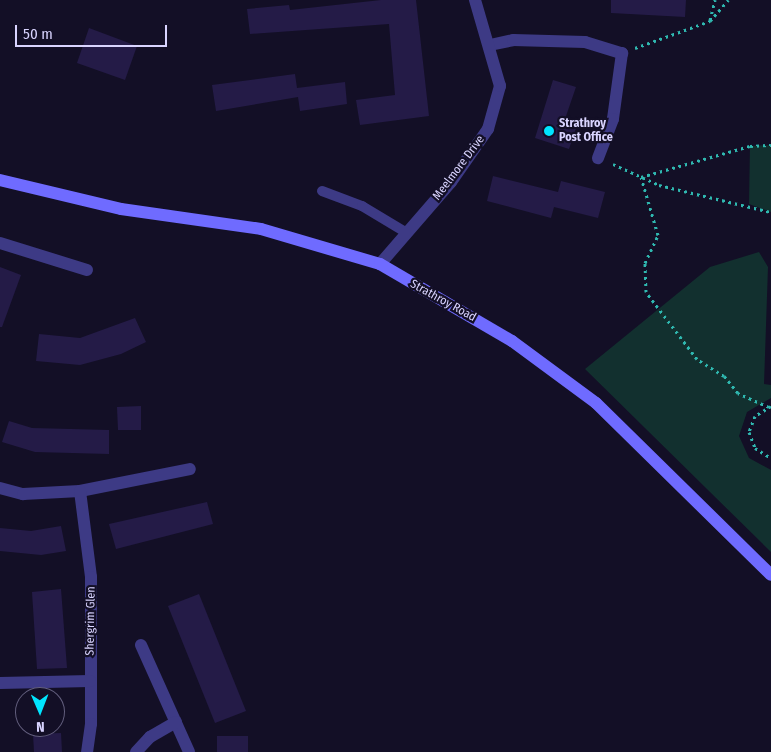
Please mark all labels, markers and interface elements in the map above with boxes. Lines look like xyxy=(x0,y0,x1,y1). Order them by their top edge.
scale bar xyxy=(18,15,170,47)
text: 50 m xyxy=(23,25,53,43)
place label: Strathroy Post Office xyxy=(559,117,613,145)
marker: Strathroy Post Office xyxy=(543,125,555,137)
street label: Meelmore Drive xyxy=(430,133,488,203)
street label: Strathroy Road xyxy=(408,277,478,325)
street label: Shergrim Glen xyxy=(83,586,99,656)
north arrow xyxy=(15,687,65,737)
text: N xyxy=(36,718,45,735)

